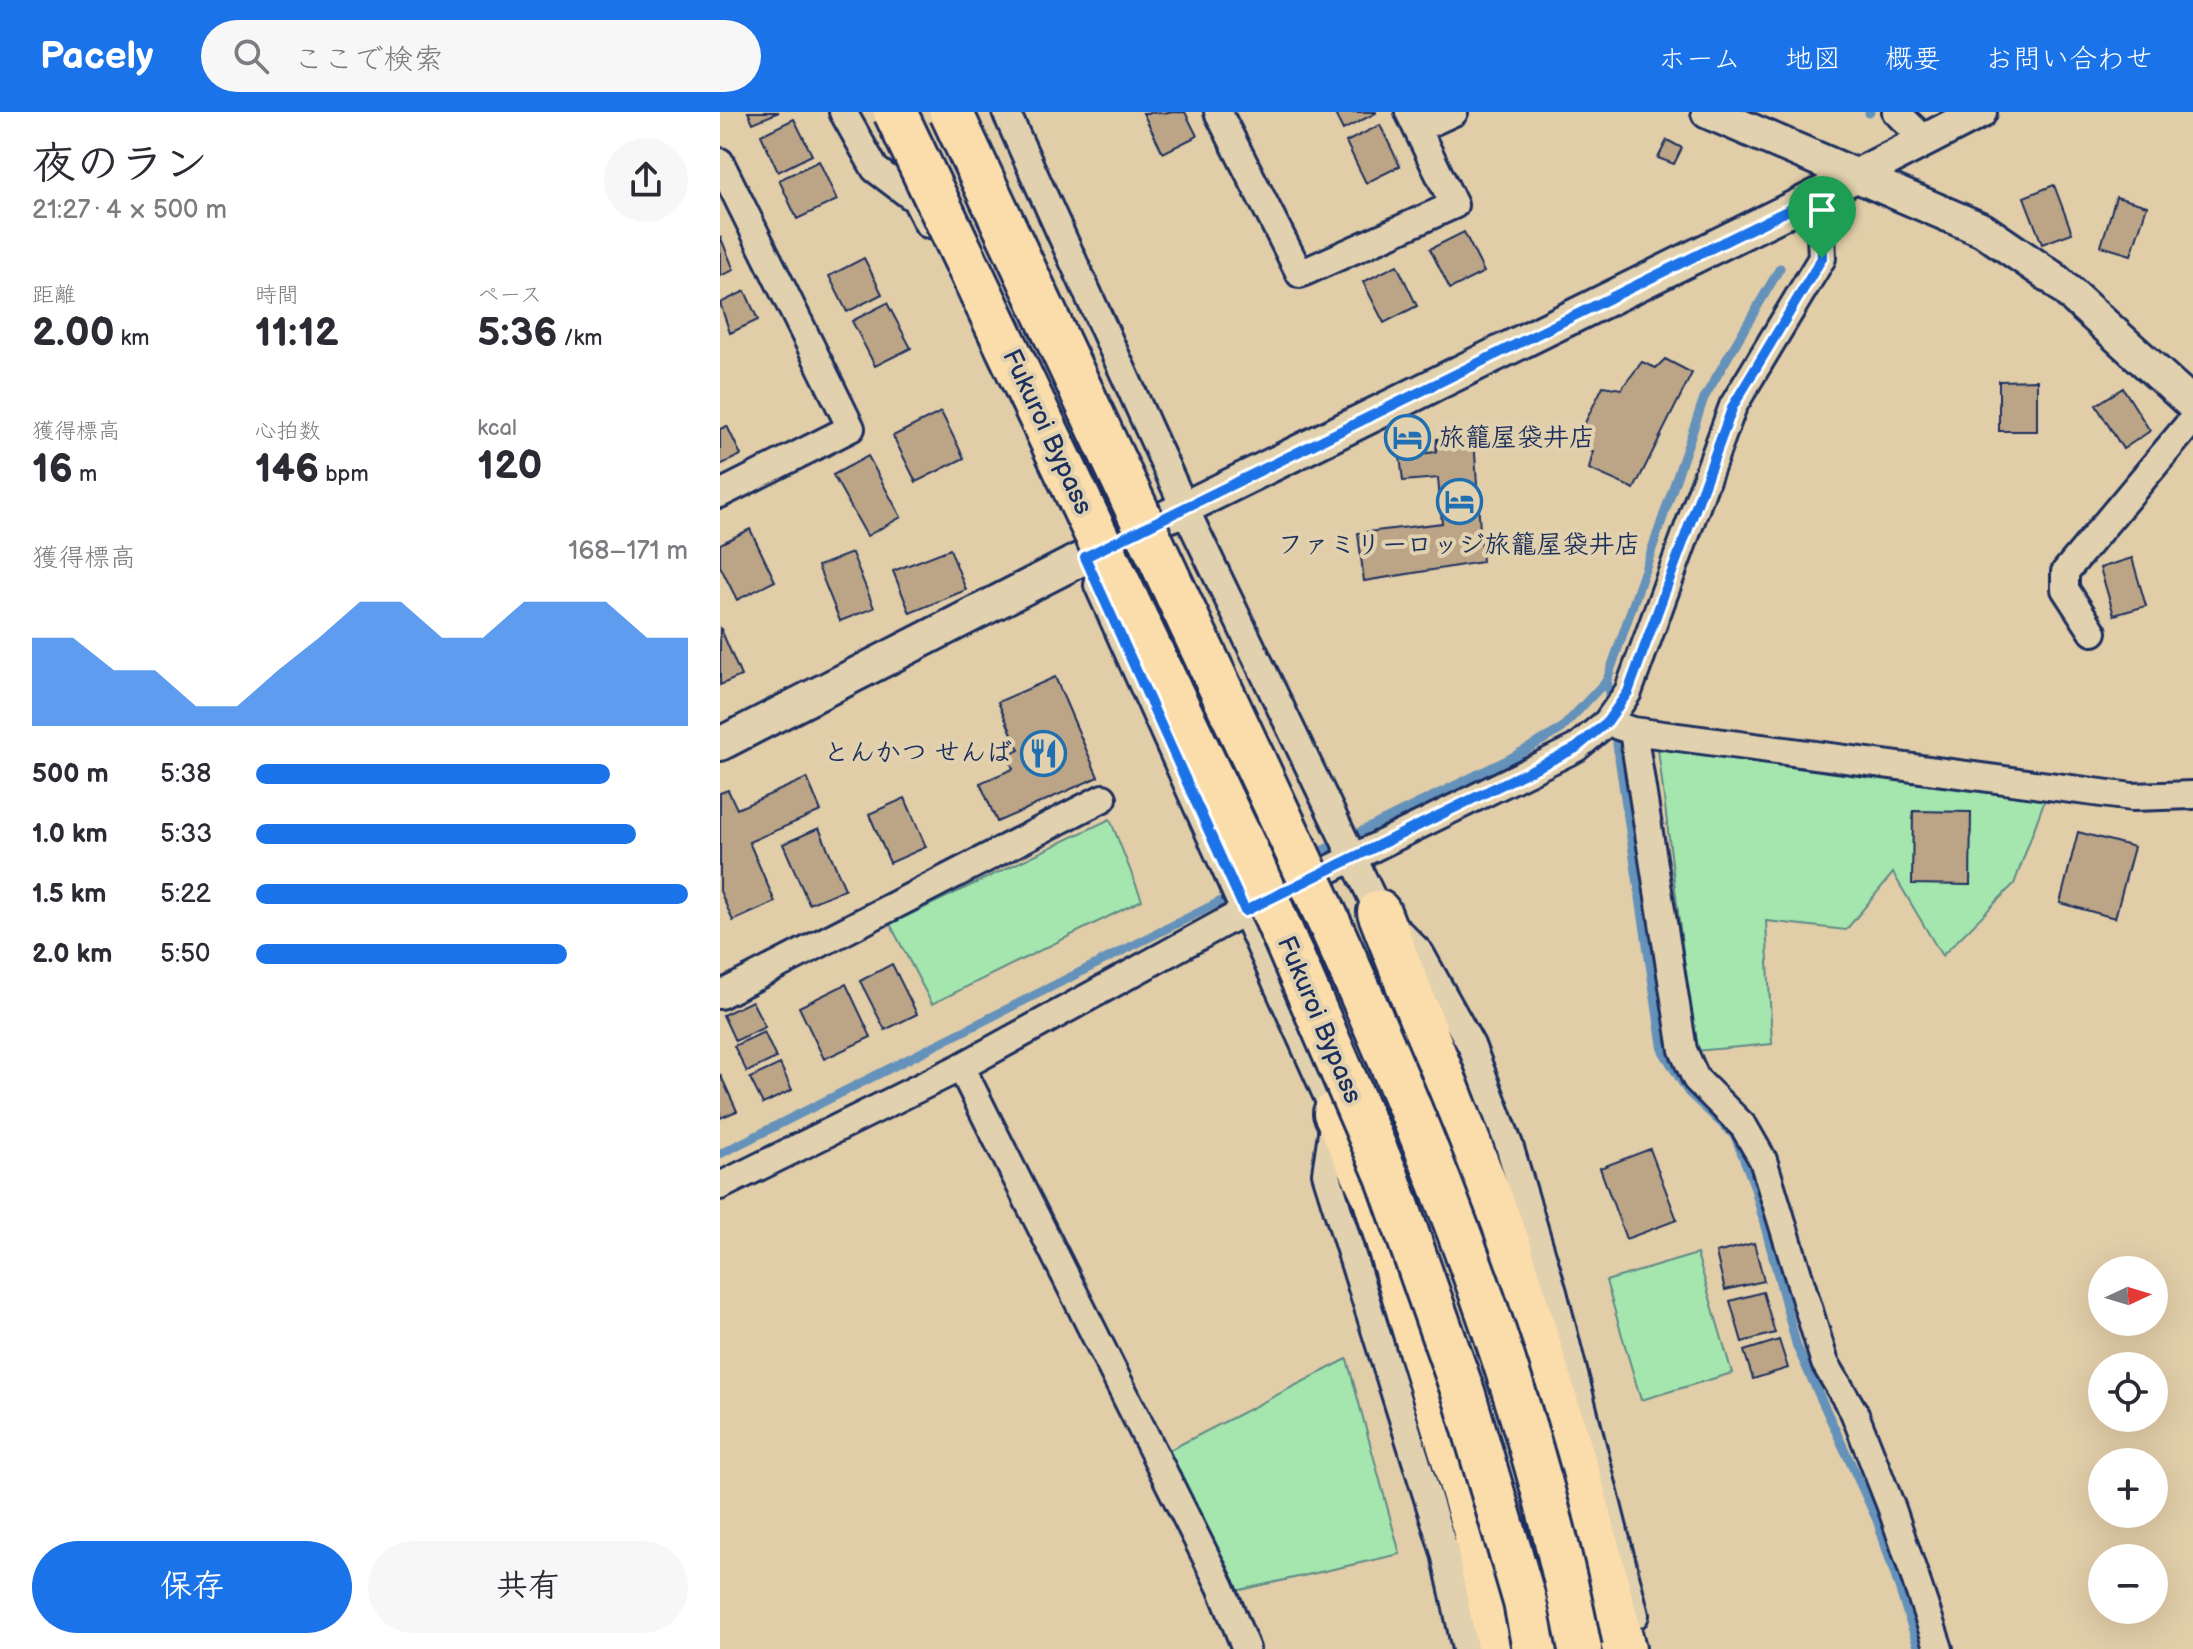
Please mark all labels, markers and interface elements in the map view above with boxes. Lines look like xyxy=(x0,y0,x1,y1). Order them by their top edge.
search box xyxy=(201,20,761,92)
text: Pacely xyxy=(40,34,153,79)
icon: search xyxy=(229,34,273,78)
text: ここで検索 xyxy=(293,42,443,78)
text: ホーム xyxy=(1658,43,1741,76)
text: 地図 xyxy=(1785,43,1841,76)
text: 概要 xyxy=(1885,43,1941,76)
text: お問い合わせ xyxy=(1985,43,2153,76)
text: 夜のラン xyxy=(32,138,208,191)
button: share xyxy=(604,138,688,222)
pin xyxy=(1788,176,1856,258)
icon: arrive xyxy=(1800,188,1844,232)
text: 21:27 · 4 × 500 m xyxy=(32,195,227,226)
text: 距離 xyxy=(32,282,76,309)
text: 時間 xyxy=(255,282,299,309)
text: ペース xyxy=(477,282,542,309)
text: 2.00 xyxy=(32,309,115,357)
text: 11:12 xyxy=(255,309,339,357)
text: 5:36 xyxy=(477,309,558,357)
text: km xyxy=(115,325,150,352)
text: /km xyxy=(558,325,602,352)
street label: Fukuroi Bypass xyxy=(995,345,1099,520)
hotel icon: 旅籠屋袋井店 xyxy=(1384,414,1432,462)
text: kcal xyxy=(477,415,517,442)
text: 獲得標高 xyxy=(32,418,120,445)
text: 心拍数 xyxy=(255,418,321,445)
place label: 旅籠屋袋井店 xyxy=(1439,423,1595,454)
text: 120 xyxy=(477,442,542,490)
text: 16 xyxy=(32,445,73,493)
text: 146 xyxy=(255,445,319,493)
text: m xyxy=(73,461,97,488)
text: bpm xyxy=(319,461,369,488)
hotel icon: ファミリーロッジ旅籠屋袋井店 xyxy=(1435,478,1483,526)
place label: ファミリーロッジ旅籠屋袋井店 xyxy=(1278,530,1640,561)
text: 168–171 m xyxy=(568,536,688,567)
text: 獲得標高 xyxy=(32,543,136,574)
restaurant icon: とんかつ せんば xyxy=(1019,729,1067,777)
place label: とんかつ せんば xyxy=(823,738,1012,769)
text: 500 m xyxy=(32,759,109,790)
text: 5:38 xyxy=(160,759,211,790)
text: 1.0 km xyxy=(32,819,108,850)
text: 5:33 xyxy=(160,819,212,850)
text: 1.5 km xyxy=(32,879,107,910)
text: 5:22 xyxy=(160,879,211,910)
street label: Fukuroi Bypass xyxy=(1270,932,1368,1108)
text: 2.0 km xyxy=(32,939,112,970)
text: 5:50 xyxy=(160,939,210,970)
north arrow xyxy=(2088,1256,2168,1336)
map controls xyxy=(2088,1256,2168,1624)
button: locate xyxy=(2088,1352,2168,1432)
button: + xyxy=(2088,1448,2168,1528)
button: 保存 xyxy=(32,1541,352,1633)
button: 共有 xyxy=(368,1541,688,1633)
button: − xyxy=(2088,1544,2168,1624)

